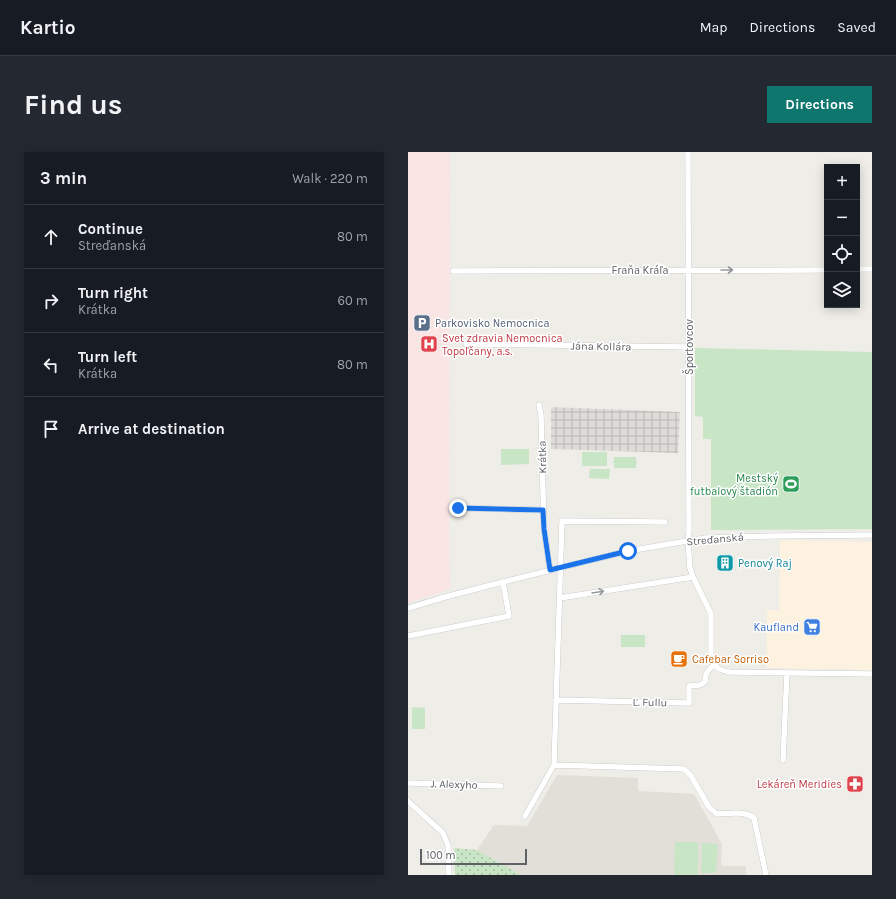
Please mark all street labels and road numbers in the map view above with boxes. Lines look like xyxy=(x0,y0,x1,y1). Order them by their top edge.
street label: Fraňa Kráľa xyxy=(612,264,668,277)
street label: Športovcov xyxy=(681,319,696,375)
street label: Jána Kollára xyxy=(571,339,631,354)
street label: Krátka xyxy=(536,440,549,474)
street label: Streďanská xyxy=(686,531,744,548)
street label: Ľ. Fullu xyxy=(633,696,667,709)
street label: J. Alexyho xyxy=(430,777,478,792)

